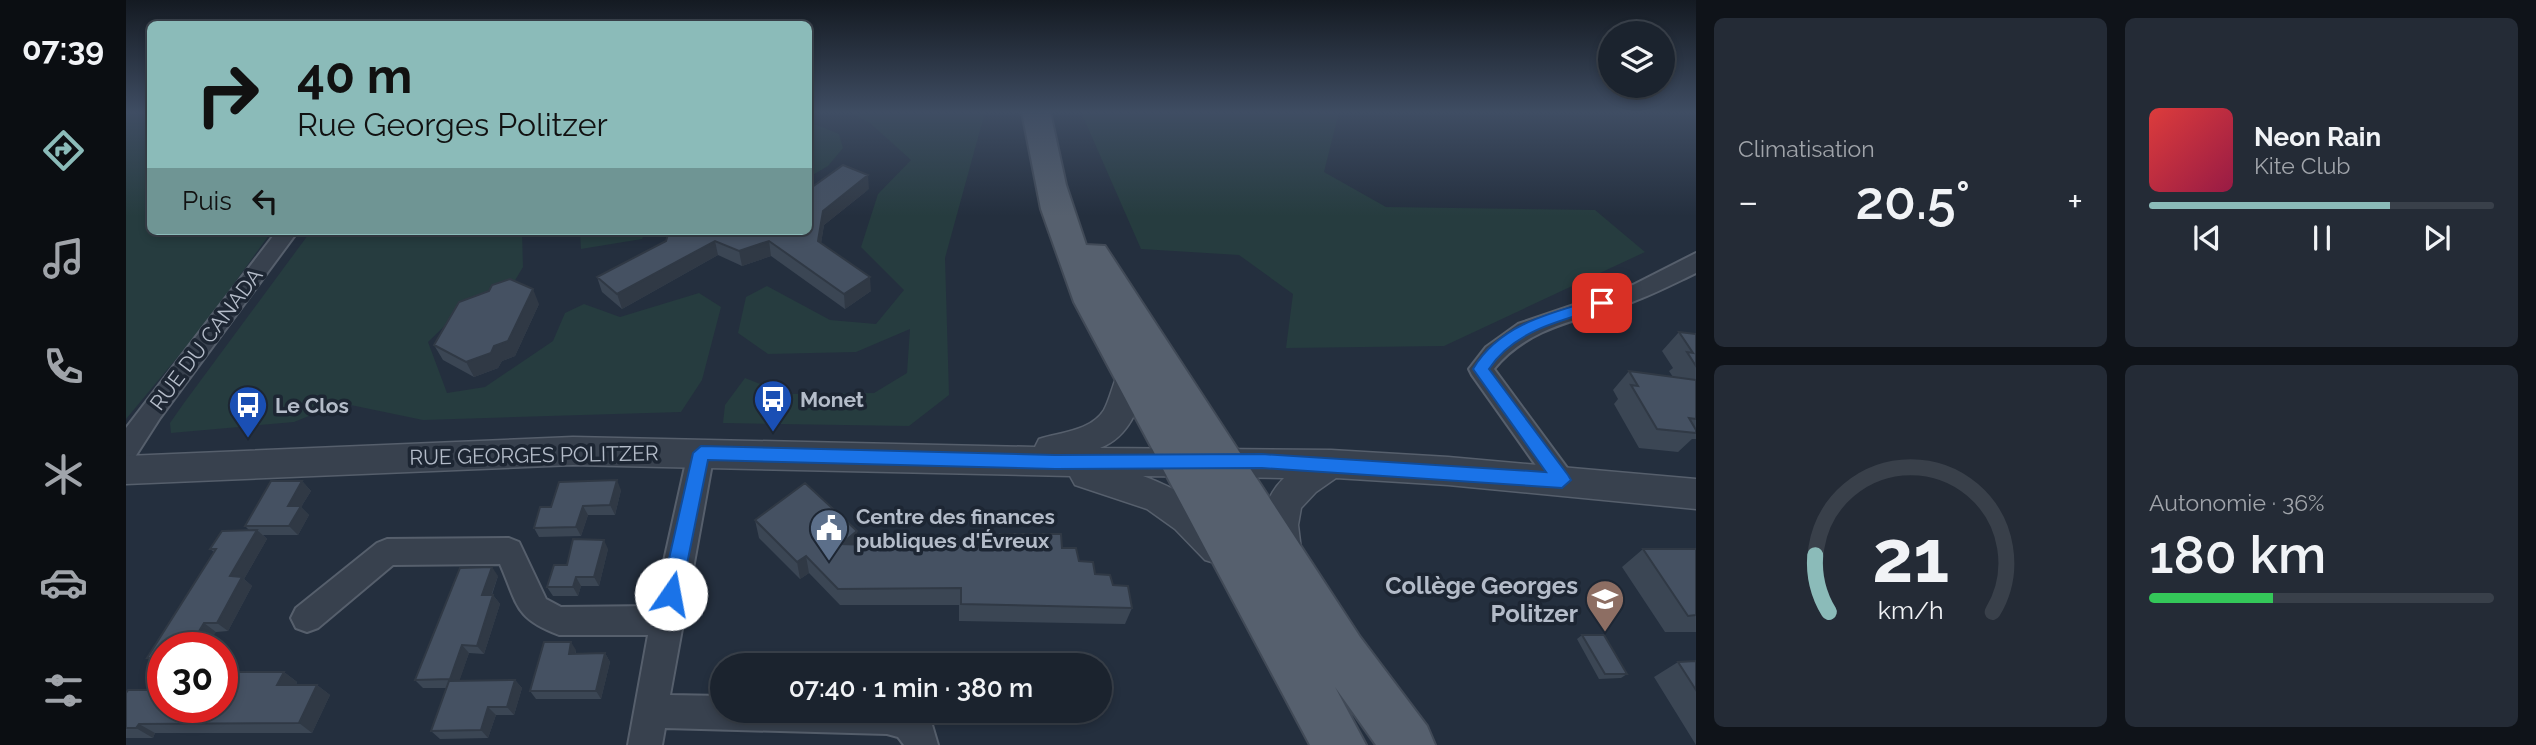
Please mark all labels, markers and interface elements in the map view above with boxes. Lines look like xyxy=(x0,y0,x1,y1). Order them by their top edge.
map controls xyxy=(1598,21,1675,98)
button: layers xyxy=(1598,21,1675,98)
text: 07:39 xyxy=(22,30,104,67)
text: 40 m xyxy=(297,47,412,104)
icon: right xyxy=(182,49,273,140)
text: Rue Georges Politzer xyxy=(297,106,608,143)
text: Neon Rain xyxy=(2254,122,2381,152)
icon: directions xyxy=(39,126,88,175)
text: Climatisation xyxy=(1738,135,1875,162)
text: Kite Club xyxy=(2254,152,2351,179)
text: 20.5° xyxy=(1856,170,1970,231)
text: − xyxy=(1738,179,1758,224)
text: + xyxy=(2067,179,2083,224)
icon: left xyxy=(246,182,284,220)
text: Puis xyxy=(182,186,232,216)
icon: previous xyxy=(2188,219,2226,257)
icon: pause xyxy=(2303,219,2341,257)
icon: next xyxy=(2418,219,2456,257)
icon: music xyxy=(39,234,88,283)
street label: RUE DU CANADA xyxy=(144,263,268,415)
pin xyxy=(1572,273,1632,333)
icon: arrive xyxy=(1583,284,1621,322)
icon: phone xyxy=(39,342,88,391)
bus stop icon: Monet xyxy=(752,378,794,433)
bus stop icon: Le Clos xyxy=(227,384,269,439)
place label: Monet xyxy=(800,387,864,412)
place label: Le Clos xyxy=(275,393,349,418)
street label: RUE GEORGES POLITZER xyxy=(409,440,659,470)
icon: climate xyxy=(39,450,88,499)
text: Autonomie · 36% xyxy=(2149,489,2325,516)
place label: Centre des finances publiques d'Évreux xyxy=(856,504,1055,553)
public building icon: Centre des finances publiques d'Évreux xyxy=(808,507,850,562)
text: 21 xyxy=(1872,514,1949,599)
text: 180 km xyxy=(2149,524,2326,585)
position arrow xyxy=(634,557,708,631)
icon: car xyxy=(39,558,88,607)
place label: Collège Georges Politzer xyxy=(1385,571,1578,628)
school or university icon: Collège Georges Politzer xyxy=(1584,578,1626,633)
text: km/h xyxy=(1878,595,1943,625)
speed limit sign: 30 xyxy=(147,632,238,723)
icon: filters xyxy=(39,666,88,715)
text: 07:40 · 1 min · 380 m xyxy=(789,673,1033,703)

